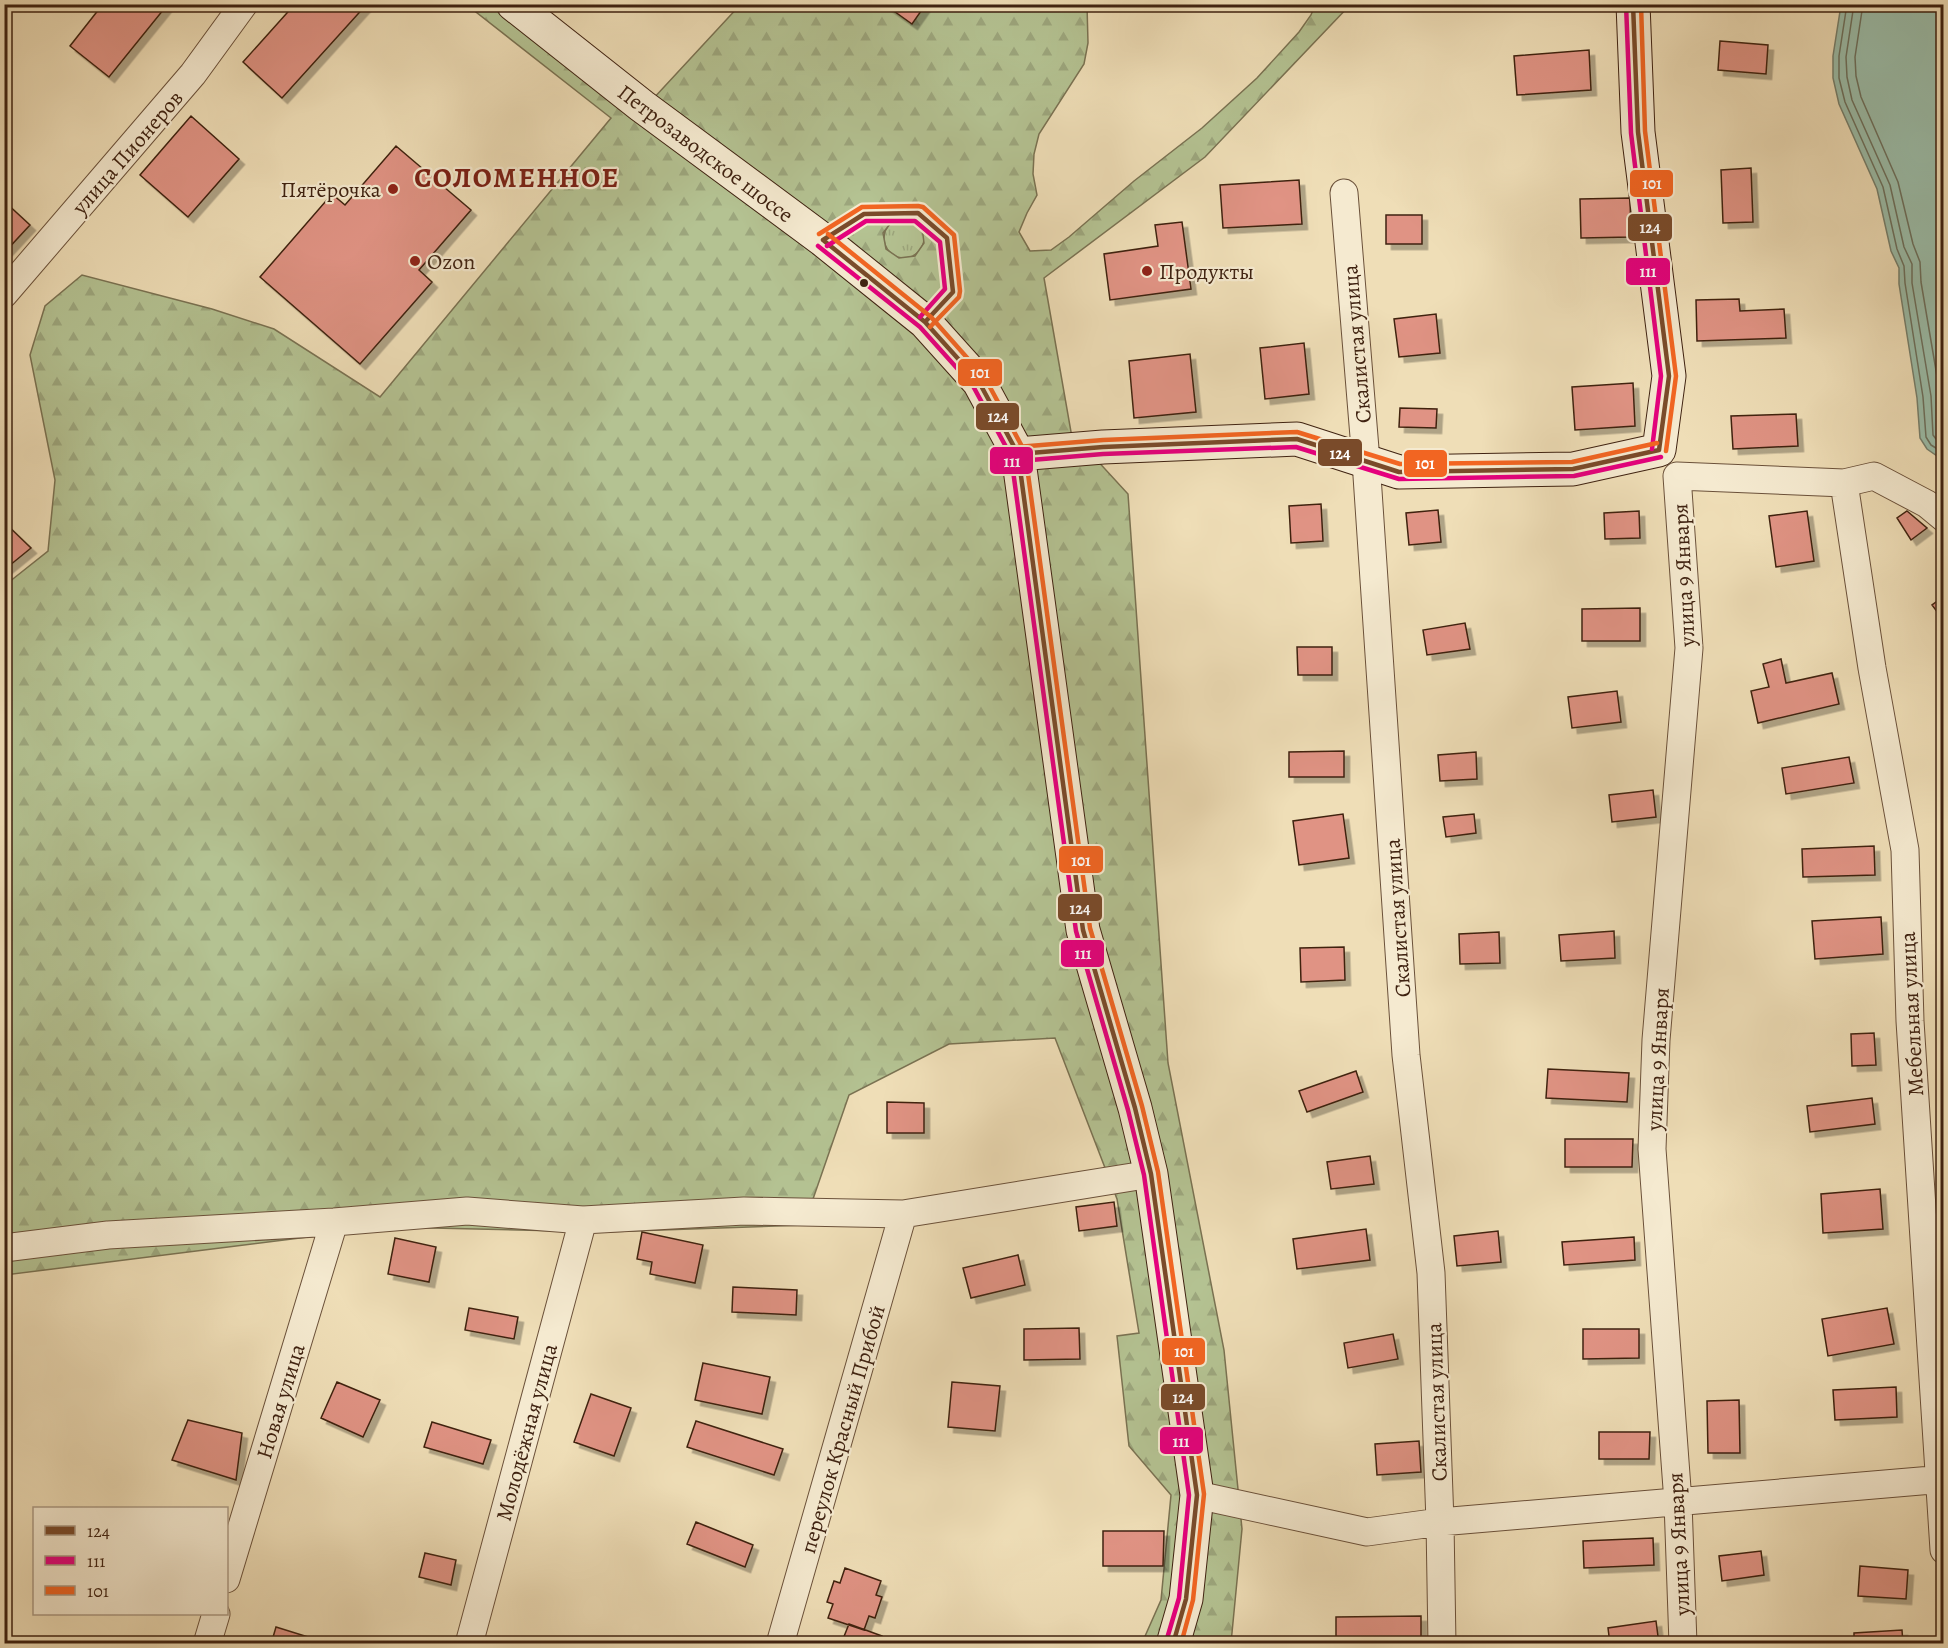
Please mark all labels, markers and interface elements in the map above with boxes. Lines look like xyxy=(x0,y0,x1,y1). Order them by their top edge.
street label: Петрозаводское шоссе xyxy=(611,78,800,230)
street label: улица Пионеров xyxy=(65,84,190,222)
district label: СОЛОМЕННОЕ xyxy=(414,159,620,197)
line badge: 101 xyxy=(1629,169,1674,198)
text: 101 xyxy=(1642,173,1662,195)
place label: Пятёрочка xyxy=(281,175,382,205)
marker: Пятёрочка xyxy=(386,182,400,196)
line badge: 124 xyxy=(1627,213,1673,242)
text: 124 xyxy=(1640,217,1661,239)
place label: Ozon xyxy=(427,247,475,277)
marker: Ozon xyxy=(408,254,422,268)
place label: Продукты xyxy=(1159,257,1254,287)
line badge: 111 xyxy=(1625,257,1671,286)
text: 111 xyxy=(1639,261,1657,283)
street label: Скалистая улица xyxy=(1335,263,1379,424)
marker: Продукты xyxy=(1140,264,1154,278)
unlabelled marker xyxy=(858,277,870,289)
line badge: 101 xyxy=(957,358,1003,387)
text: 101 xyxy=(970,362,990,384)
line badge: 124 xyxy=(975,402,1020,431)
text: 124 xyxy=(988,406,1009,428)
line badge: 124 xyxy=(1317,438,1363,467)
text: 124 xyxy=(1330,443,1351,465)
line badge: 111 xyxy=(989,446,1034,475)
line badge: 101 xyxy=(1403,449,1448,478)
text: 111 xyxy=(1003,451,1021,473)
text: 101 xyxy=(1415,453,1435,475)
street label: улица 9 Января xyxy=(1665,503,1703,648)
street label: Скалистая улица xyxy=(1377,837,1419,998)
line badge: 101 xyxy=(1058,845,1104,874)
text: 101 xyxy=(1071,850,1091,872)
line badge: 124 xyxy=(1057,893,1103,922)
text: 124 xyxy=(1070,898,1091,920)
street label: Мебельная улица xyxy=(1893,930,1931,1097)
line badge: 111 xyxy=(1060,939,1105,968)
text: 111 xyxy=(1074,943,1092,965)
street label: улица 9 Января xyxy=(1639,987,1677,1132)
street label: переулок Красный Прибой xyxy=(793,1302,893,1557)
street label: Скалистая улица xyxy=(1419,1321,1455,1482)
line badge: 101 xyxy=(1161,1337,1206,1366)
street label: Новая улица xyxy=(249,1339,313,1463)
street label: Молодёжная улица xyxy=(489,1339,565,1524)
text: 101 xyxy=(1174,1341,1194,1363)
line badge: 124 xyxy=(1160,1383,1206,1411)
text: 124 xyxy=(1173,1387,1194,1409)
line badge: 111 xyxy=(1159,1426,1204,1455)
text: 111 xyxy=(1172,1431,1190,1453)
street label: улица 9 Января xyxy=(1660,1472,1698,1617)
legend xyxy=(33,1507,228,1615)
text: 124 xyxy=(87,1519,110,1543)
text: 111 xyxy=(87,1549,105,1573)
text: 101 xyxy=(87,1579,109,1603)

